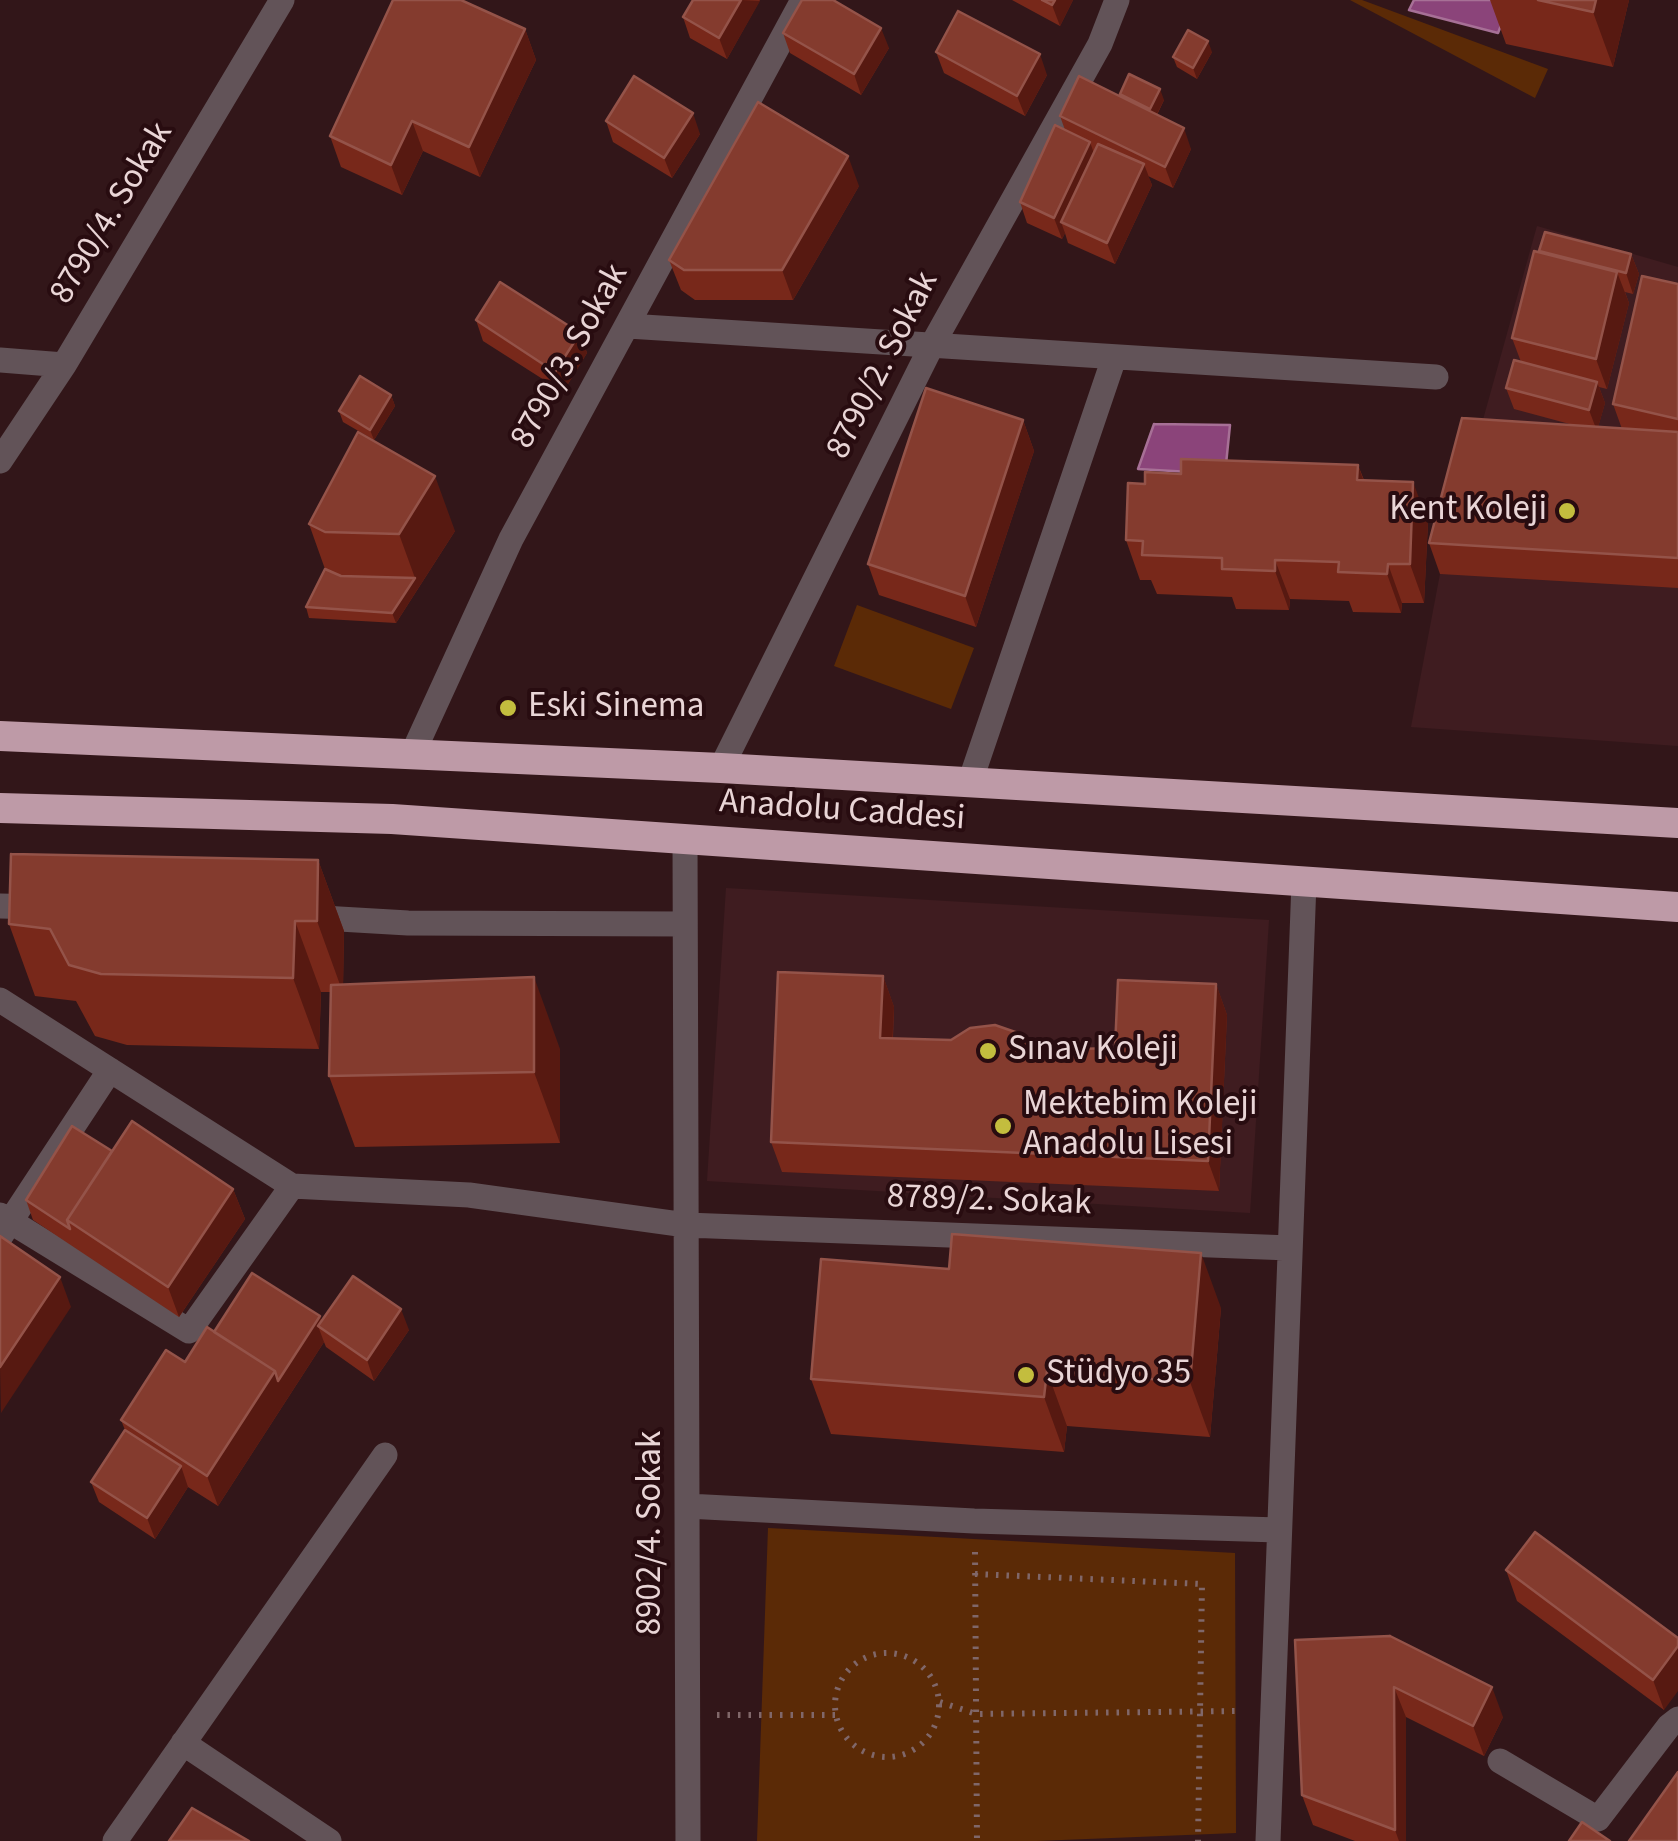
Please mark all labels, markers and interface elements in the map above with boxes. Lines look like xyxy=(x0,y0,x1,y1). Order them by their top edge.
street label: 8790/4. Sokak xyxy=(42,116,184,312)
street label: 8790/3. Sokak xyxy=(503,257,639,457)
street label: 8790/2. Sokak xyxy=(819,265,949,467)
place label: Kent Koleji xyxy=(1389,490,1547,532)
marker: Kent Koleji xyxy=(1556,500,1578,522)
place label: Eski Sinema xyxy=(528,687,705,729)
marker: Eski Sinema xyxy=(497,697,519,719)
street label: Anadolu Caddesi xyxy=(718,782,966,842)
place label: Sınav Koleji xyxy=(1008,1030,1178,1072)
marker: Sınav Koleji xyxy=(977,1040,999,1062)
place label: Mektebim Koleji Anadolu Lisesi xyxy=(1023,1085,1258,1167)
marker: Mektebim Koleji Anadolu Lisesi xyxy=(992,1115,1014,1137)
street label: 8789/2. Sokak xyxy=(886,1177,1092,1227)
place label: Stüdyo 35 xyxy=(1046,1354,1191,1396)
marker: Stüdyo 35 xyxy=(1015,1364,1037,1386)
street label: 8902/4. Sokak xyxy=(631,1431,673,1635)

